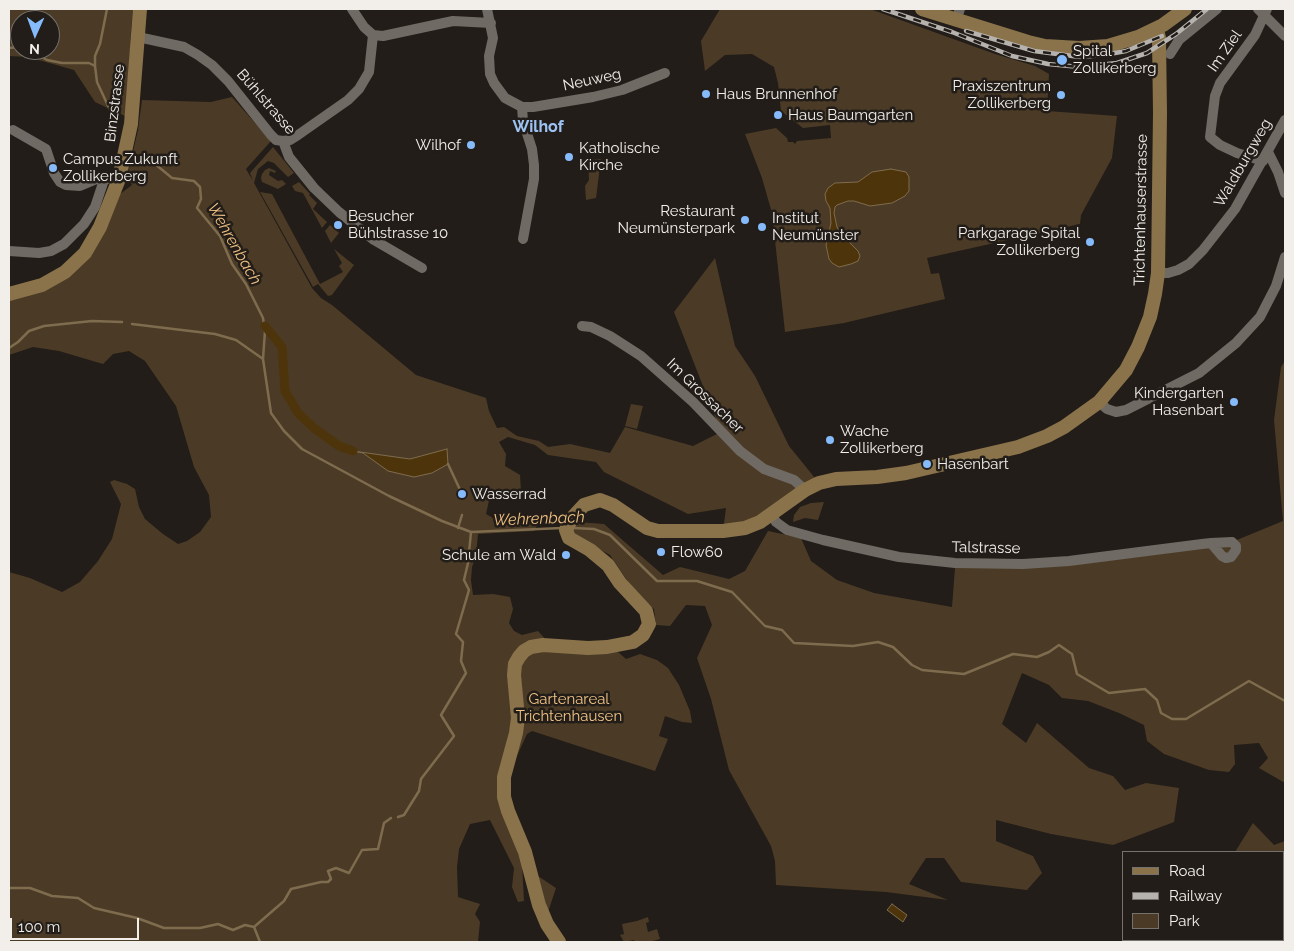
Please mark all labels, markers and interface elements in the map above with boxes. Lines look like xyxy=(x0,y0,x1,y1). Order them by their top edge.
north arrow xyxy=(10,10,60,60)
street label: Im Ziel xyxy=(1204,27,1246,75)
text: N xyxy=(29,41,40,57)
place label: Spital Zollikerberg xyxy=(1073,42,1157,77)
marker: Spital Zollikerberg xyxy=(1055,53,1069,67)
street label: Binzstrasse xyxy=(101,63,129,143)
street label: Neuweg xyxy=(561,65,623,95)
street label: Bühlstrasse xyxy=(233,66,299,138)
place label: Praxiszentrum Zollikerberg xyxy=(953,77,1051,112)
place label: Haus Brunnenhof xyxy=(716,85,837,103)
marker: Haus Brunnenhof xyxy=(700,88,712,100)
marker: Praxiszentrum Zollikerberg xyxy=(1055,89,1067,101)
place label: Haus Baumgarten xyxy=(788,106,913,124)
marker: Haus Baumgarten xyxy=(772,109,784,121)
street label: Waldburgweg xyxy=(1210,116,1276,210)
district label: Wilhof xyxy=(512,117,564,137)
street label: Trichtenhauserstrasse xyxy=(1131,134,1151,286)
place label: Wilhof xyxy=(415,136,461,154)
marker: Wilhof xyxy=(465,139,477,151)
place label: Katholische Kirche xyxy=(579,139,660,174)
place label: Campus Zukunft Zollikerberg xyxy=(63,150,178,185)
marker: Katholische Kirche xyxy=(563,151,575,163)
marker: Campus Zukunft Zollikerberg xyxy=(47,162,59,174)
water label: Wehrenbach xyxy=(203,200,265,288)
place label: Restaurant Neumünsterpark xyxy=(618,202,735,237)
place label: Besucher Bühlstrasse 10 xyxy=(348,207,448,242)
place label: Institut Neumünster xyxy=(772,209,859,244)
marker: Restaurant Neumünsterpark xyxy=(739,214,751,226)
marker: Besucher Bühlstrasse 10 xyxy=(332,219,344,231)
marker: Institut Neumünster xyxy=(756,221,768,233)
place label: Parkgarage Spital Zollikerberg xyxy=(958,224,1080,259)
marker: Parkgarage Spital Zollikerberg xyxy=(1084,236,1096,248)
street label: Im Grossacher xyxy=(663,355,747,437)
place label: Kindergarten Hasenbart xyxy=(1134,384,1224,419)
marker: Kindergarten Hasenbart xyxy=(1228,396,1240,408)
place label: Wache Zollikerberg xyxy=(840,422,924,457)
marker: Wache Zollikerberg xyxy=(824,434,836,446)
place label: Hasenbart xyxy=(937,455,1009,473)
marker: Hasenbart xyxy=(921,458,933,470)
place label: Wasserrad xyxy=(472,485,546,503)
marker: Wasserrad xyxy=(456,488,468,500)
water label: Wehrenbach xyxy=(493,508,585,530)
street label: Talstrasse xyxy=(951,538,1021,558)
place label: Flow60 xyxy=(671,543,723,561)
place label: Schule am Wald xyxy=(442,546,556,564)
marker: Flow60 xyxy=(655,546,667,558)
marker: Schule am Wald xyxy=(560,549,572,561)
park label: Gartenareal Trichtenhausen xyxy=(516,690,622,725)
legend xyxy=(1122,851,1284,941)
text: Road xyxy=(1169,862,1205,880)
text: Railway xyxy=(1169,887,1222,905)
scale bar xyxy=(12,908,141,940)
text: Park xyxy=(1169,912,1200,930)
text: 100 m xyxy=(18,918,60,936)

